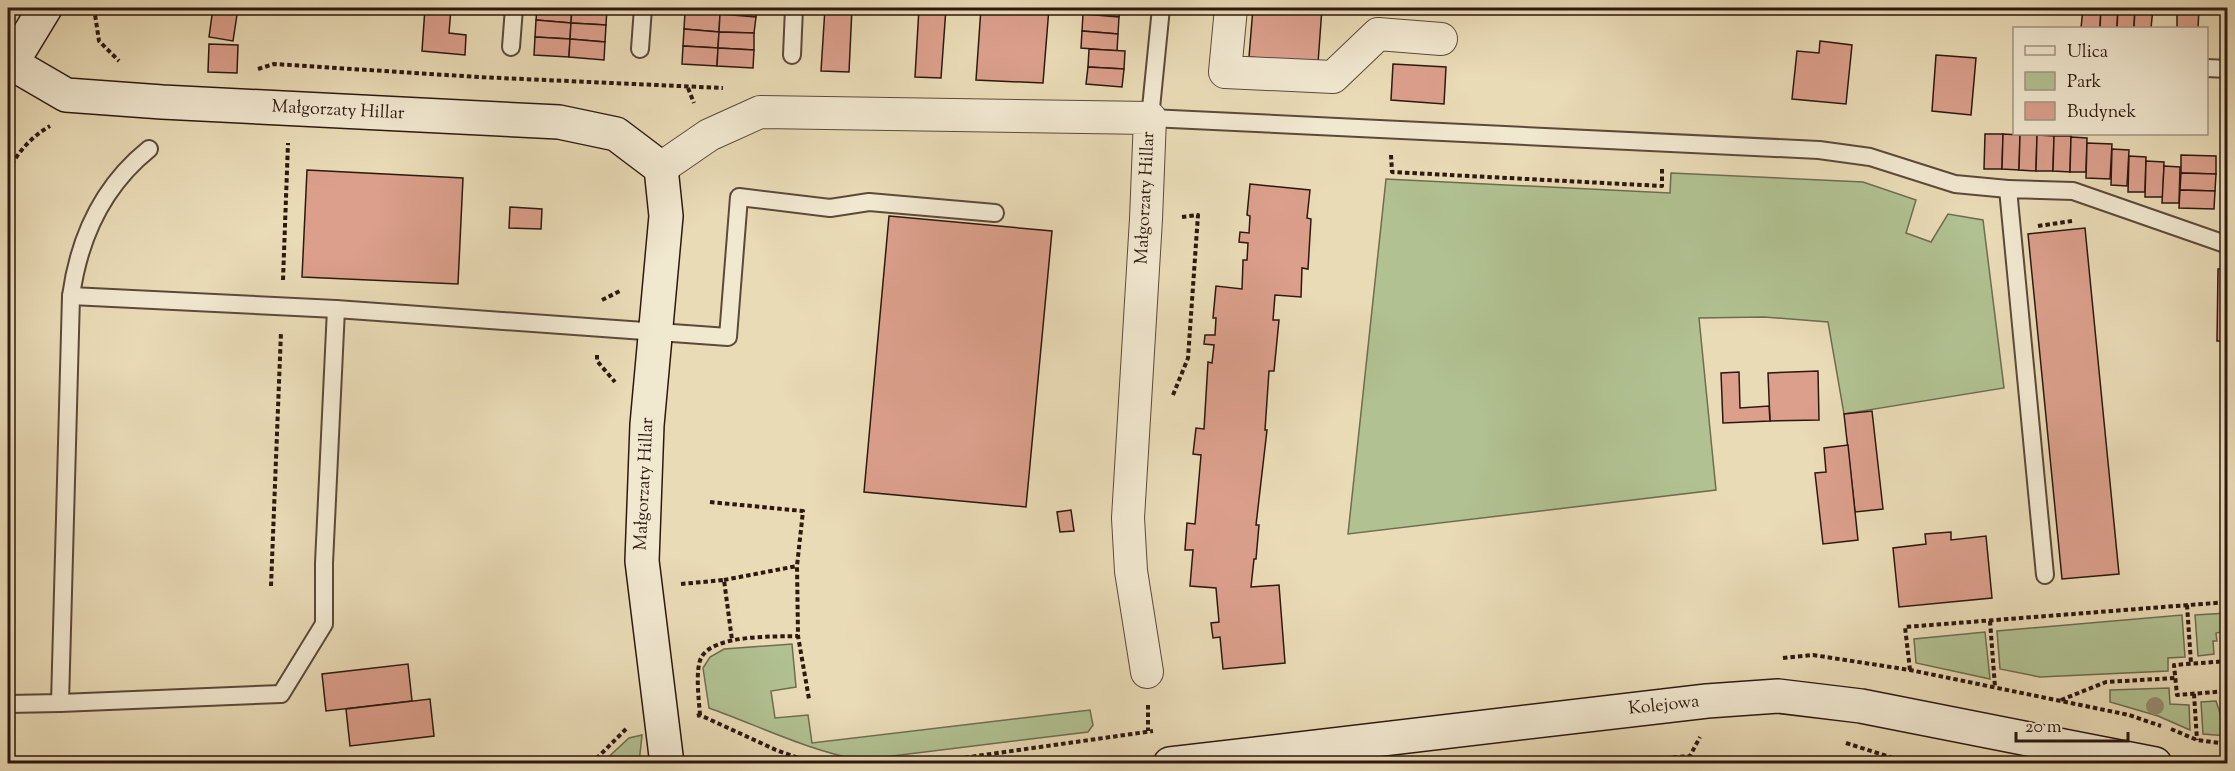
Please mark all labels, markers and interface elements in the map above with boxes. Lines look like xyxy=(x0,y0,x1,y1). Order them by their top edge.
legend xyxy=(2013,27,2208,135)
text: Ulica xyxy=(2067,40,2108,66)
text: Park xyxy=(2067,70,2102,96)
street label: Małgorzaty Hillar xyxy=(271,95,405,127)
text: Budynek xyxy=(2067,100,2136,126)
street label: Małgorzaty Hillar xyxy=(1130,131,1162,265)
street label: Małgorzaty Hillar xyxy=(629,417,661,551)
street label: Kolejowa xyxy=(1627,689,1701,723)
scale bar xyxy=(2016,705,2128,743)
text: 20 m xyxy=(2025,715,2062,741)

